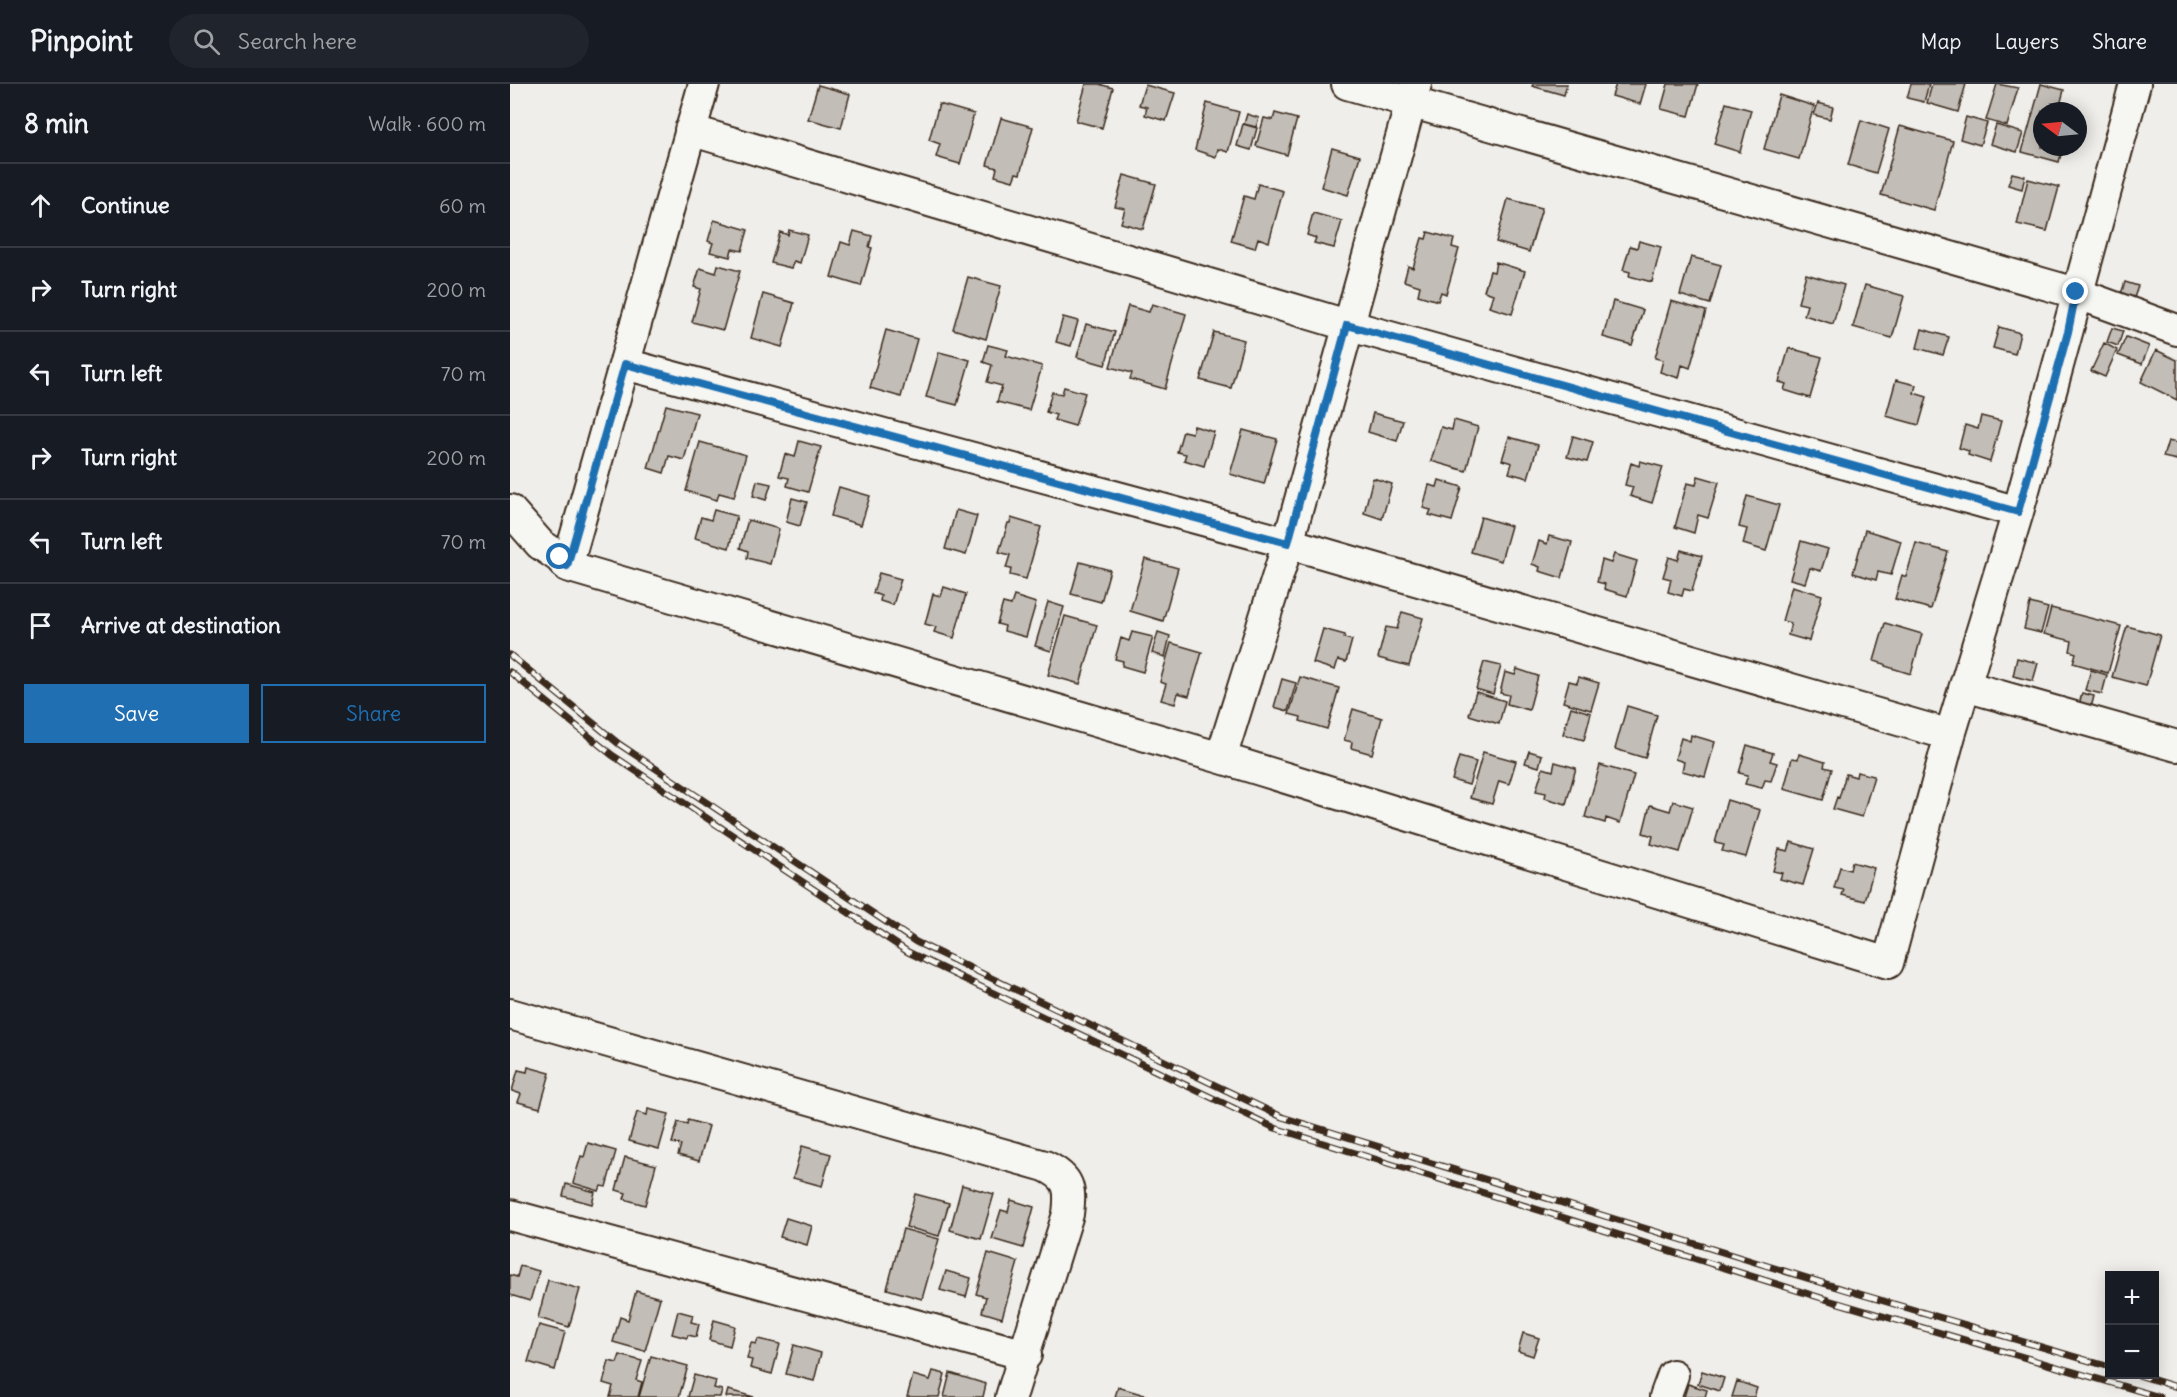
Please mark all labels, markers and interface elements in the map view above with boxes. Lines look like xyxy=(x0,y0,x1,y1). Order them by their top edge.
search box xyxy=(169,14,589,68)
text: Pinpoint xyxy=(30,23,133,59)
icon: search xyxy=(190,25,223,58)
text: Search here xyxy=(238,27,357,55)
text: Map xyxy=(1921,28,1961,55)
text: Layers xyxy=(1994,28,2059,55)
text: Share xyxy=(2092,28,2147,55)
north arrow xyxy=(2033,102,2087,156)
text: 8 min xyxy=(24,107,89,140)
text: Walk · 600 m xyxy=(368,111,486,136)
icon: ahead xyxy=(24,189,57,222)
text: Continue xyxy=(81,191,170,219)
text: 60 m xyxy=(439,193,486,218)
icon: right xyxy=(24,273,57,306)
text: Turn right xyxy=(81,275,177,303)
text: 200 m xyxy=(426,277,486,302)
route end xyxy=(2062,278,2088,304)
icon: left xyxy=(24,357,57,390)
text: Turn left xyxy=(81,359,162,387)
text: 70 m xyxy=(441,361,486,386)
icon: right xyxy=(24,441,57,474)
text: Turn right xyxy=(81,443,177,471)
text: 200 m xyxy=(426,445,486,470)
icon: left xyxy=(24,525,57,558)
text: Turn left xyxy=(81,527,162,555)
text: 70 m xyxy=(441,529,486,554)
route start xyxy=(546,543,572,569)
icon: arrive xyxy=(24,609,57,642)
text: Arrive at destination xyxy=(81,611,281,639)
button: Save xyxy=(24,684,249,743)
button: Share xyxy=(261,684,486,743)
map controls xyxy=(2105,1271,2159,1379)
button: + xyxy=(2105,1271,2159,1325)
button: − xyxy=(2105,1325,2159,1379)

